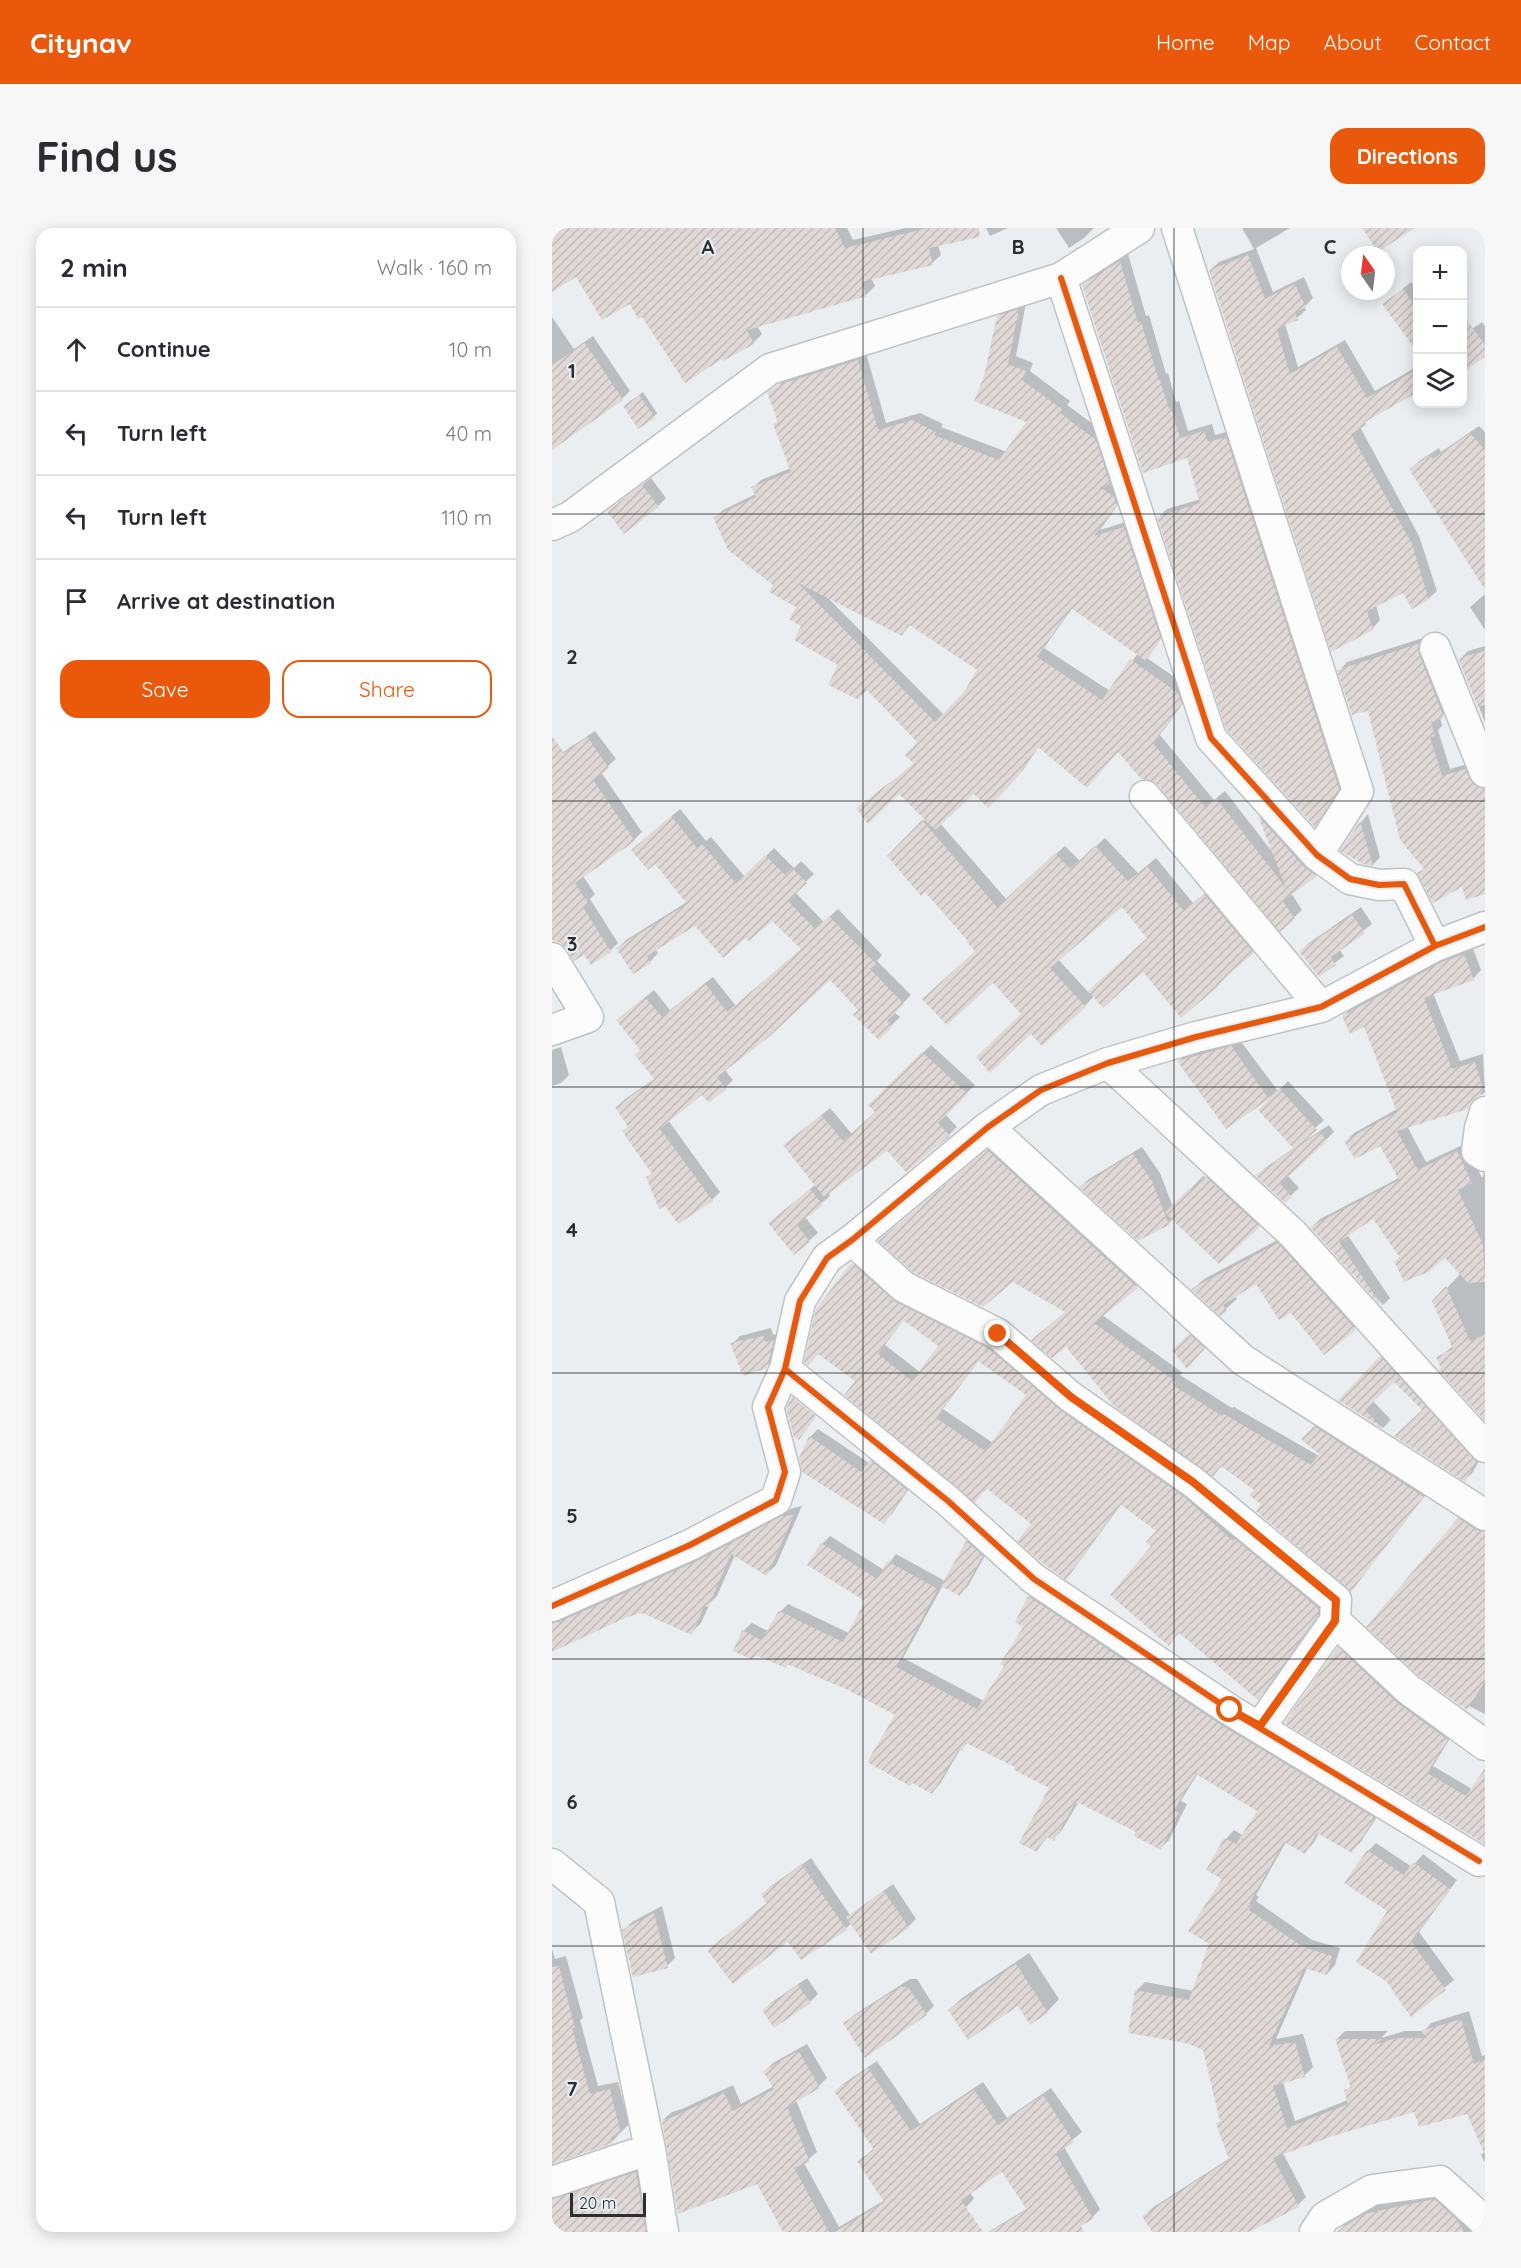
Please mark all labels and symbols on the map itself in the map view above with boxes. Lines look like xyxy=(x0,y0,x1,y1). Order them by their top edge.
text: A xyxy=(702,234,715,259)
text: B xyxy=(1011,234,1025,259)
text: C xyxy=(1324,234,1337,259)
north arrow xyxy=(1341,246,1395,300)
text: 1 xyxy=(568,358,576,383)
text: 2 xyxy=(566,644,578,669)
text: 3 xyxy=(567,931,577,956)
text: 4 xyxy=(566,1217,578,1242)
route end xyxy=(984,1320,1010,1346)
text: 5 xyxy=(566,1503,578,1528)
route start xyxy=(1216,1696,1242,1722)
text: 6 xyxy=(566,1789,578,1814)
text: 7 xyxy=(567,2076,578,2101)
scale bar xyxy=(570,2190,646,2218)

